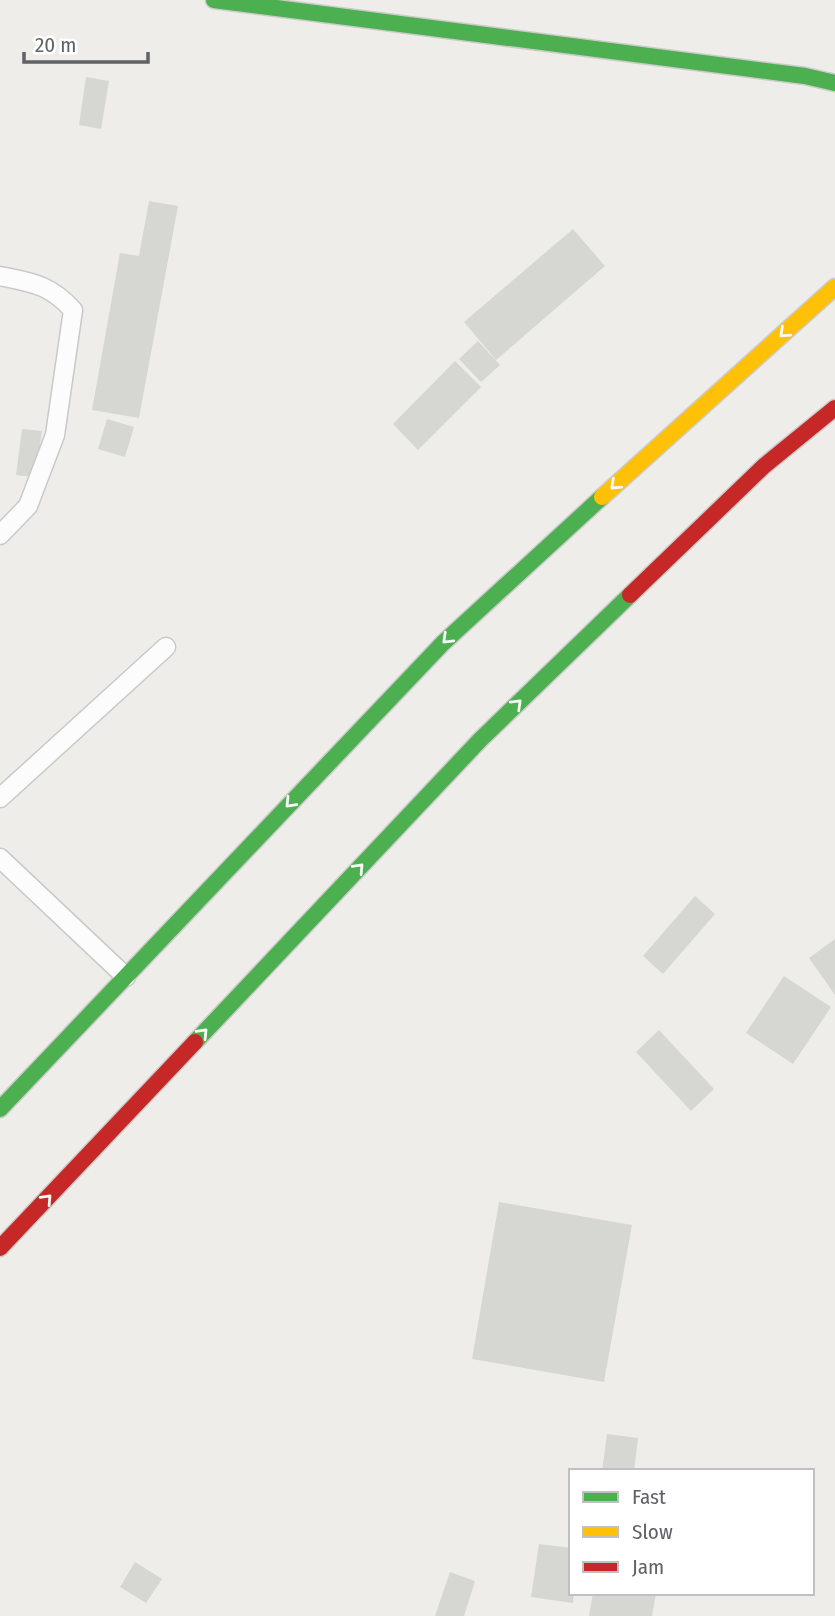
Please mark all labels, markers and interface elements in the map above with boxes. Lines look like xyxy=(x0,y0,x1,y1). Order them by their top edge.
scale bar xyxy=(24,21,149,65)
text: 20 m xyxy=(35,32,76,58)
one-way arrow xyxy=(779,325,792,337)
one-way arrow xyxy=(610,476,623,489)
one-way arrow xyxy=(443,630,456,643)
one-way arrow xyxy=(509,700,522,713)
one-way arrow xyxy=(286,795,299,808)
one-way arrow xyxy=(351,863,363,876)
one-way arrow xyxy=(195,1028,207,1041)
one-way arrow xyxy=(38,1194,51,1207)
legend xyxy=(569,1469,814,1595)
text: Fast xyxy=(632,1484,666,1510)
text: Slow xyxy=(632,1519,673,1545)
text: Jam xyxy=(632,1554,664,1580)

